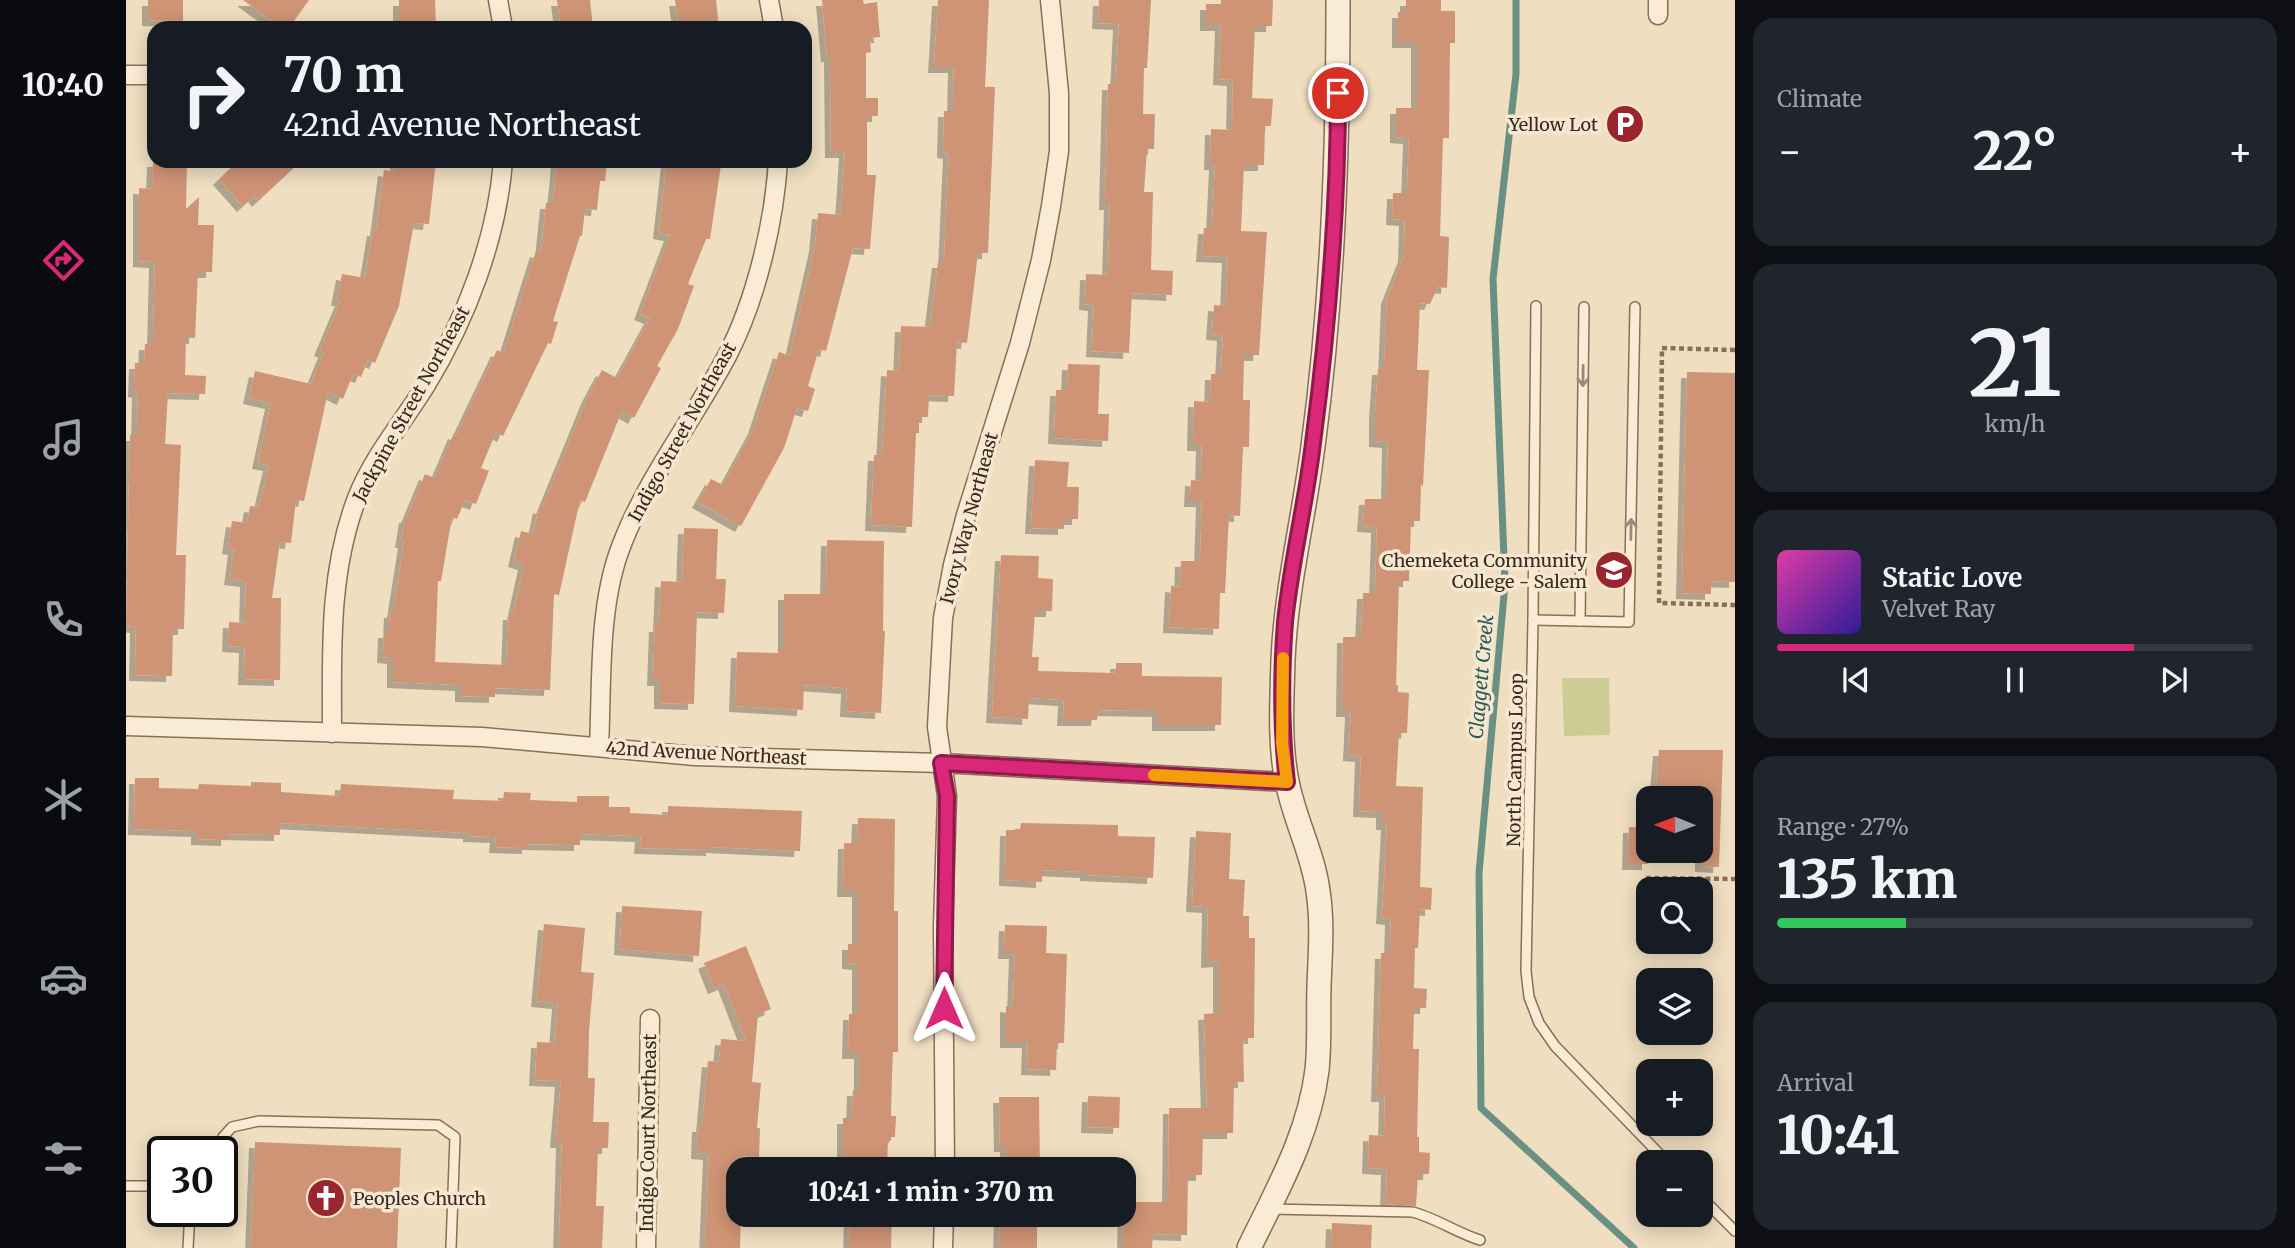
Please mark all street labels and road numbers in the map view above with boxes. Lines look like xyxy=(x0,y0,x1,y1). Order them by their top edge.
street label: Jackpine Street Northeast xyxy=(347,302,475,507)
street label: Indigo Street Northeast xyxy=(623,338,741,526)
street label: Ivory Way Northeast xyxy=(935,430,1003,606)
street label: North Campus Loop xyxy=(1502,673,1528,847)
street label: 42nd Avenue Northeast xyxy=(605,736,807,770)
street label: Indigo Court Northeast xyxy=(635,1033,661,1233)

